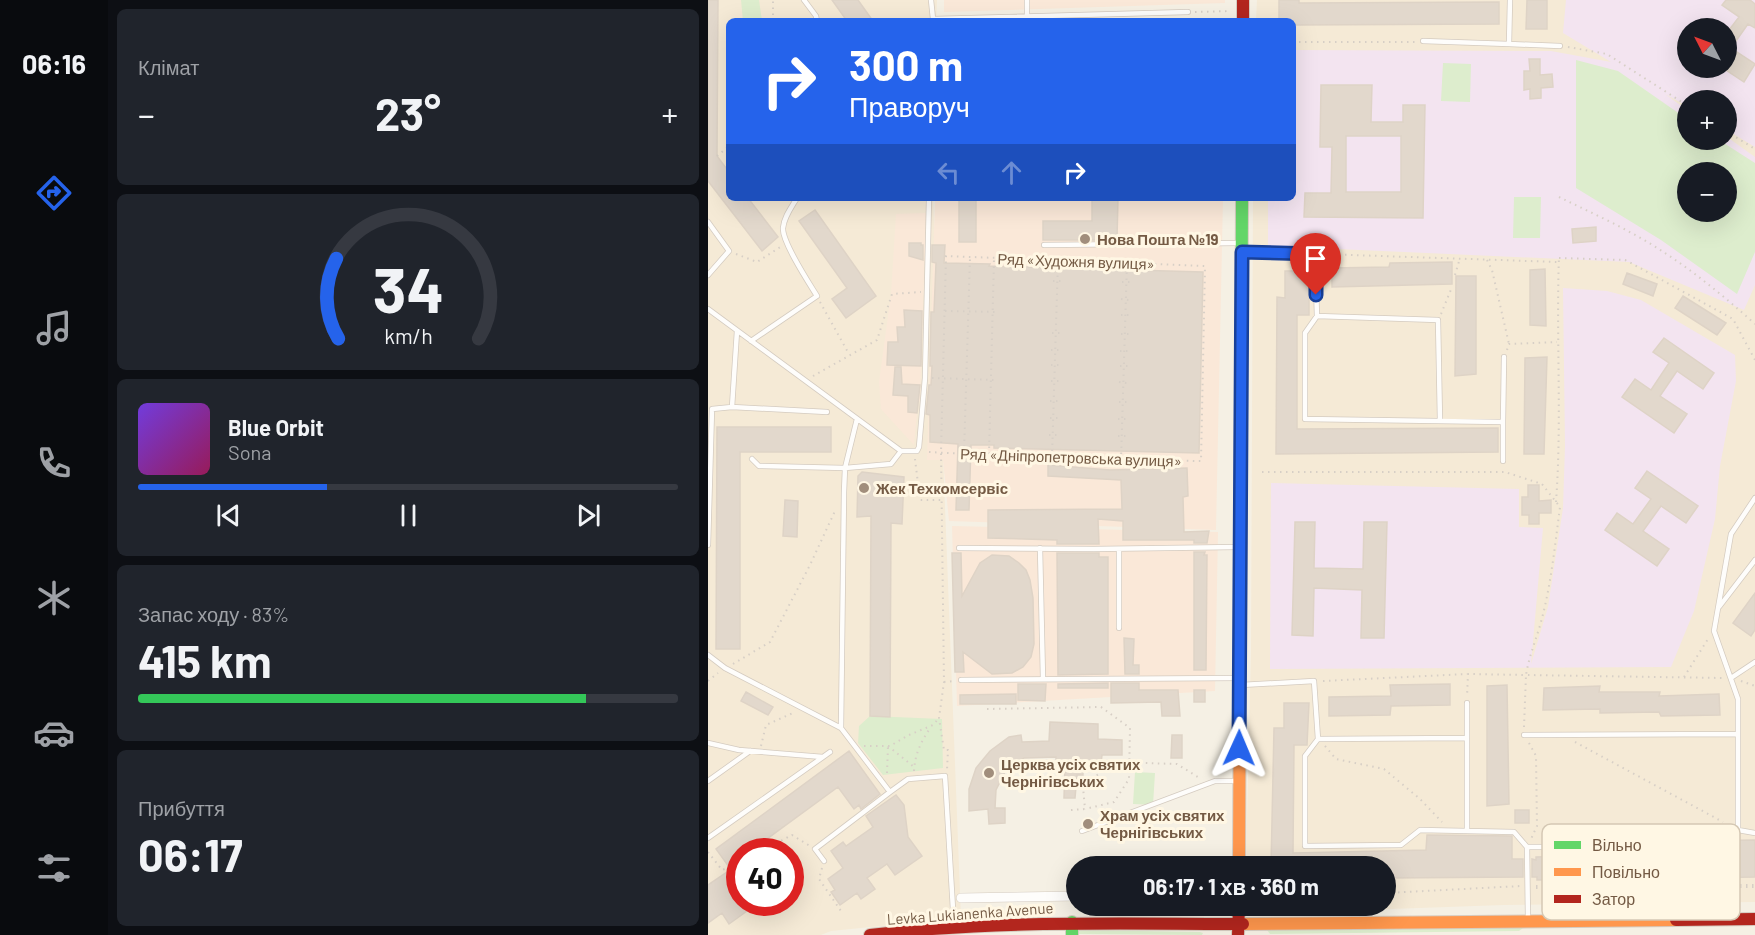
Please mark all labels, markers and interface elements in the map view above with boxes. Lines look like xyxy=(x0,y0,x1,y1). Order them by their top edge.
north arrow xyxy=(1677,18,1737,78)
map controls xyxy=(1677,18,1737,222)
text: 300 m xyxy=(849,39,963,89)
icon: right xyxy=(750,42,828,120)
text: 06:16 xyxy=(22,47,86,79)
text: Клімат xyxy=(138,55,199,79)
text: 23° xyxy=(375,86,441,140)
text: Праворуч xyxy=(849,90,970,122)
button: + xyxy=(1677,90,1737,150)
text: − xyxy=(138,94,155,134)
text: + xyxy=(661,94,678,134)
icon: left xyxy=(932,156,965,189)
icon: ahead xyxy=(995,156,1028,189)
icon: right xyxy=(1058,156,1091,189)
button: − xyxy=(1677,162,1737,222)
icon: directions xyxy=(33,172,75,214)
place label: Нова Пошта №19 xyxy=(1097,230,1219,248)
marker: Нова Пошта №19 xyxy=(1078,232,1092,246)
pin xyxy=(1290,233,1341,295)
icon: arrive xyxy=(1299,242,1332,275)
street label: Ряд «Художня вулиця» xyxy=(997,249,1155,273)
text: 34 xyxy=(372,251,444,325)
icon: music xyxy=(33,307,75,349)
text: km/h xyxy=(384,324,432,349)
text: Blue Orbit xyxy=(228,414,324,440)
text: Sona xyxy=(228,440,272,464)
icon: phone xyxy=(33,442,75,484)
street label: Ряд «Дніпропетровська вулиця» xyxy=(960,444,1182,470)
place label: Жек Техкомсервіс xyxy=(875,479,1008,497)
marker: Жек Техкомсервіс xyxy=(857,481,871,495)
icon: previous xyxy=(212,499,245,532)
icon: pause xyxy=(392,499,425,532)
icon: next xyxy=(572,499,605,532)
icon: climate xyxy=(33,577,75,619)
text: Запас ходу · 83% xyxy=(138,602,289,626)
text: 415 km xyxy=(138,633,272,687)
icon: car xyxy=(33,712,75,754)
position arrow xyxy=(1207,716,1271,780)
place label: Церква усіх святих Чернігівських xyxy=(1001,755,1141,790)
marker: Церква усіх святих Чернігівських xyxy=(982,766,996,780)
text: Прибуття xyxy=(138,796,225,820)
place label: Храм усіх святих Чернігівських xyxy=(1100,806,1225,841)
marker: Храм усіх святих Чернігівських xyxy=(1081,817,1095,831)
legend xyxy=(1542,824,1740,920)
text: 06:17 xyxy=(138,827,242,881)
text: Вільно xyxy=(1592,835,1642,854)
speed limit sign: 40 xyxy=(726,838,804,916)
icon: filters xyxy=(33,847,75,889)
text: Повільно xyxy=(1592,862,1660,881)
text: 06:17 · 1 хв · 360 m xyxy=(1143,873,1319,899)
text: Затор xyxy=(1592,889,1635,908)
street label: Levka Lukianenka Avenue xyxy=(886,898,1054,928)

